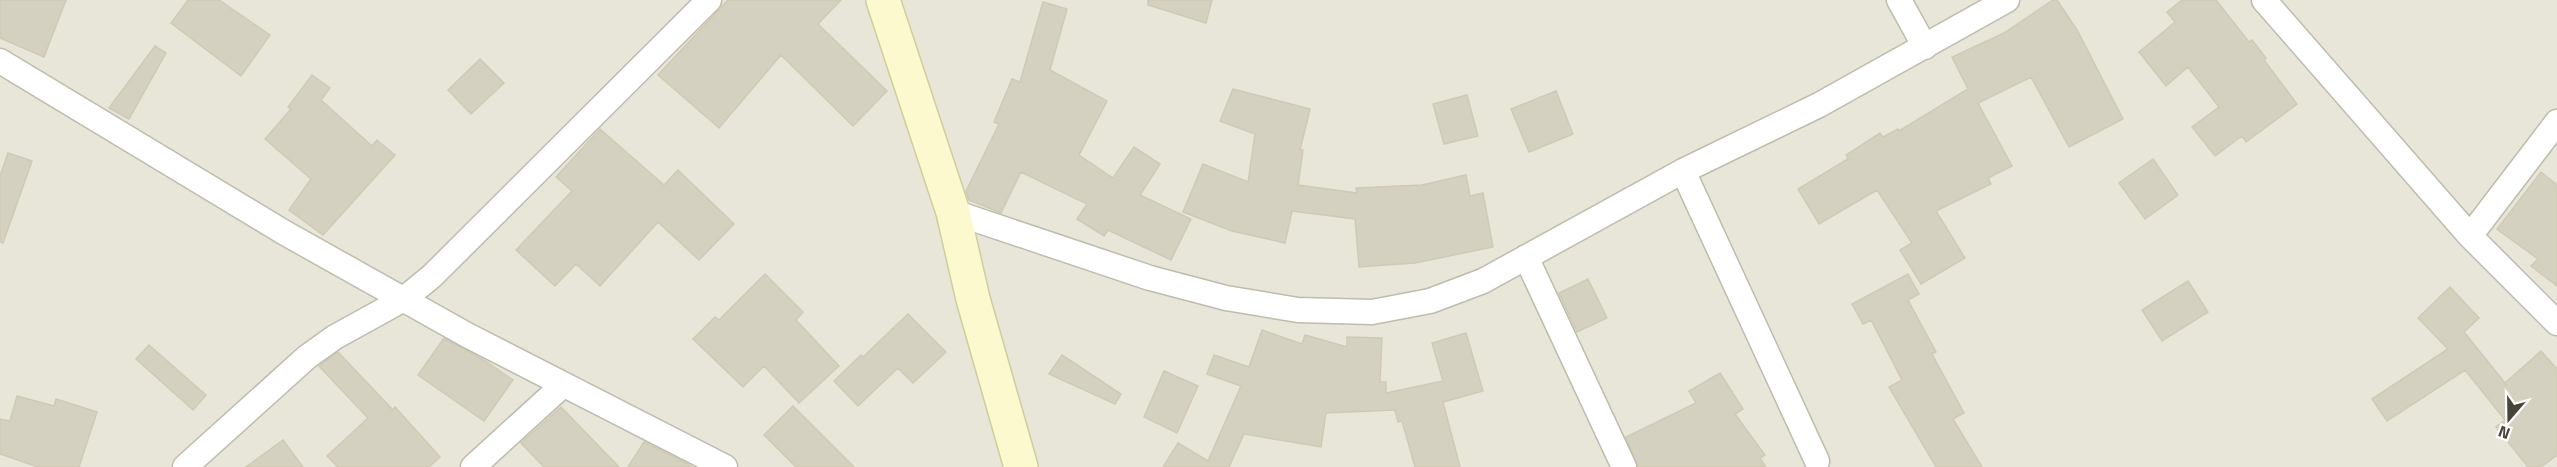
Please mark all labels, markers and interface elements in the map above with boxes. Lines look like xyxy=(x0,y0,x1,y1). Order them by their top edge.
north arrow xyxy=(2479,389,2539,449)
text: N xyxy=(2495,420,2513,446)

